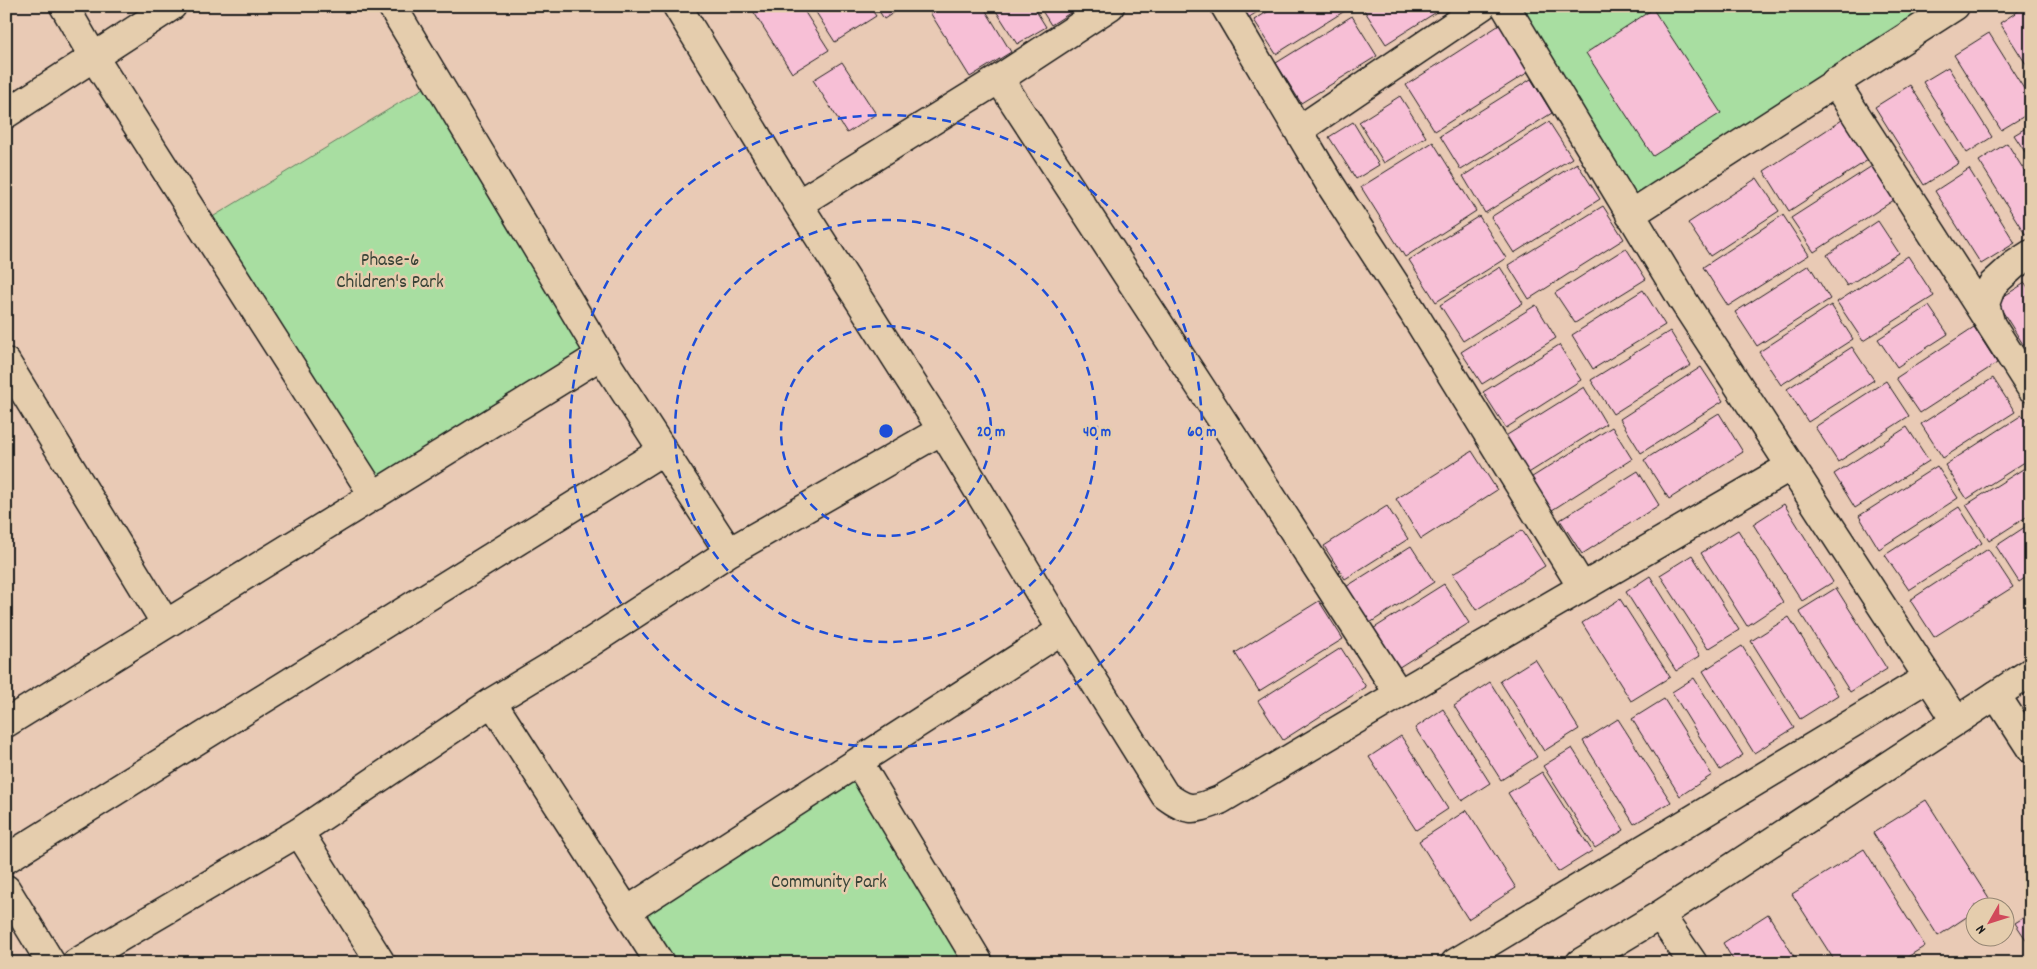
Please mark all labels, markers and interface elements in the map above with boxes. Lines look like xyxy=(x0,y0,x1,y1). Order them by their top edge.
park label: Phase-6 Children's Park xyxy=(336,248,444,297)
centre of rings xyxy=(877,422,895,440)
text: 20 m xyxy=(977,422,1005,444)
text: 40 m xyxy=(1083,422,1111,444)
text: 60 m xyxy=(1187,422,1217,444)
park label: Community Park xyxy=(771,870,887,897)
north arrow xyxy=(1964,896,2014,946)
text: N xyxy=(1971,920,1991,938)

